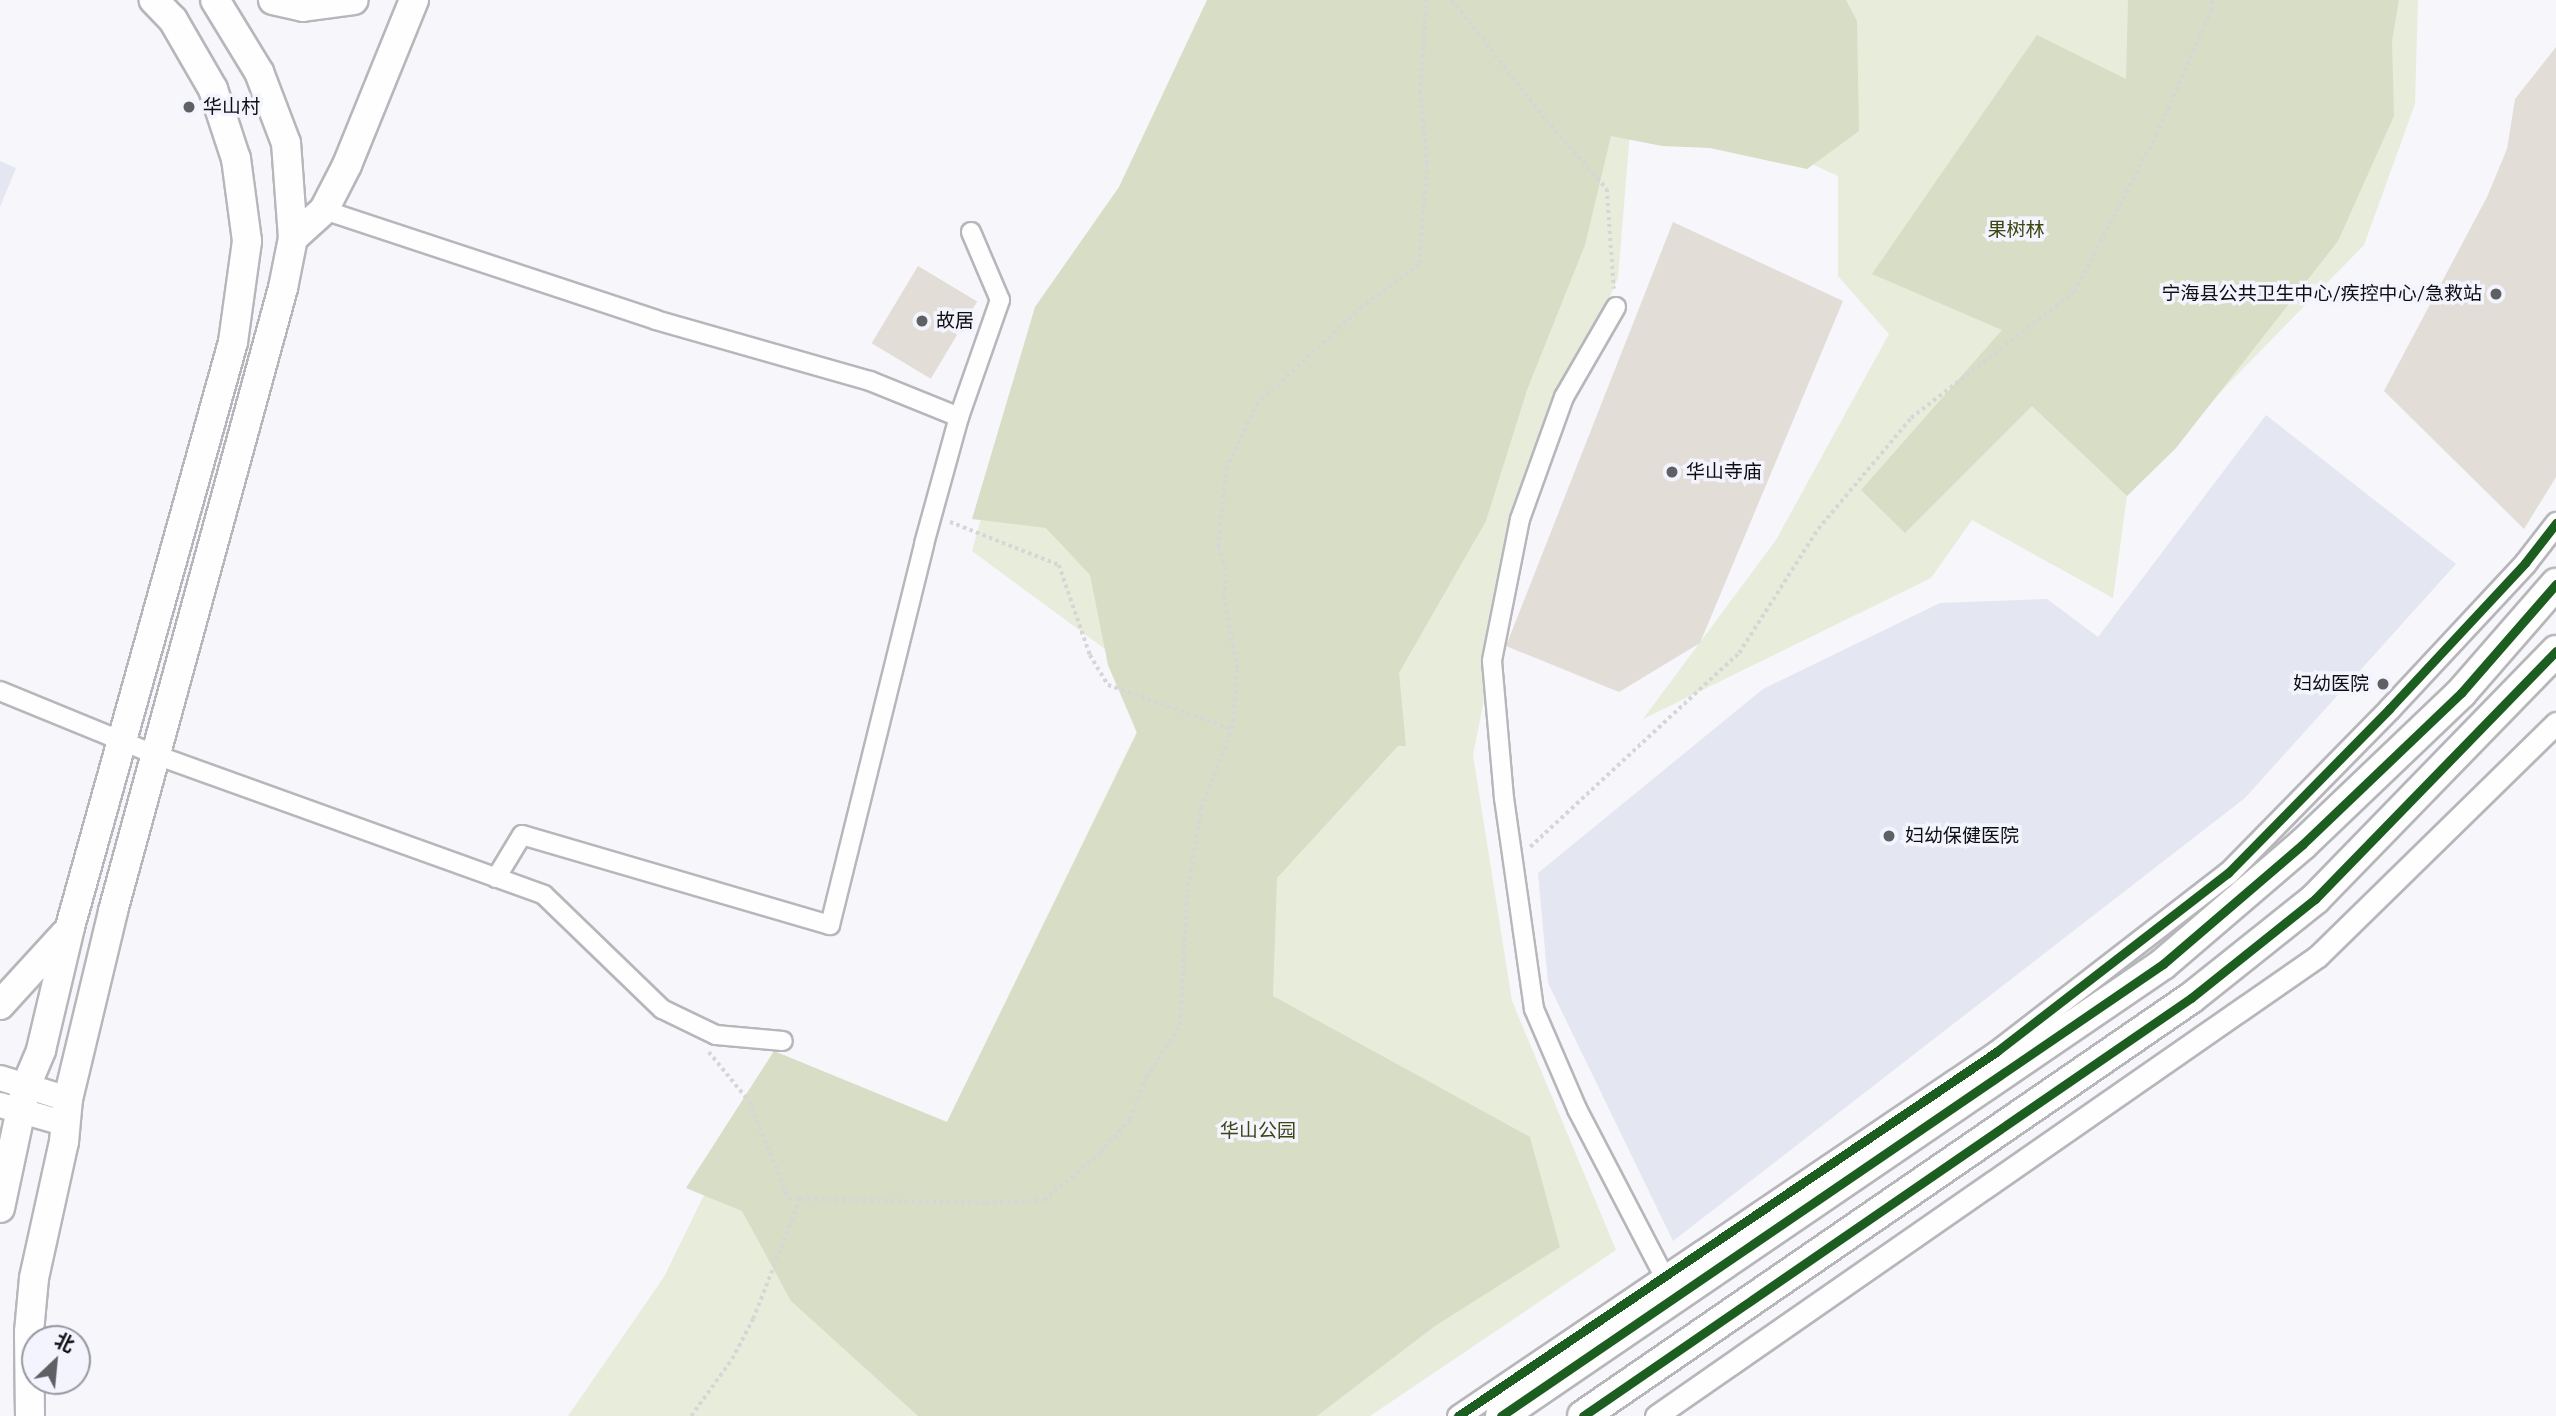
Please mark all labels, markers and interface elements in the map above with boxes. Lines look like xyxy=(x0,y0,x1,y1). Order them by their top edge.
place label: 华山村 xyxy=(203,96,260,118)
marker: 华山村 xyxy=(181,99,197,115)
park label: 果树林 xyxy=(1988,219,2044,241)
place label: 宁海县公共卫生中心/疾控中心/急救站 xyxy=(2161,283,2482,305)
marker: 宁海县公共卫生中心/疾控中心/急救站 xyxy=(2488,286,2504,302)
place label: 故居 xyxy=(936,310,974,332)
marker: 故居 xyxy=(914,313,930,329)
place label: 华山寺庙 xyxy=(1686,461,1762,483)
marker: 华山寺庙 xyxy=(1664,464,1680,480)
place label: 妇幼医院 xyxy=(2293,673,2369,695)
marker: 妇幼医院 xyxy=(2375,676,2391,692)
place label: 妇幼保健医院 xyxy=(1905,825,2019,847)
marker: 妇幼保健医院 xyxy=(1879,826,1899,846)
park label: 华山公园 xyxy=(1220,1120,1296,1142)
north arrow xyxy=(21,1325,91,1395)
text: 北 xyxy=(51,1328,78,1357)

